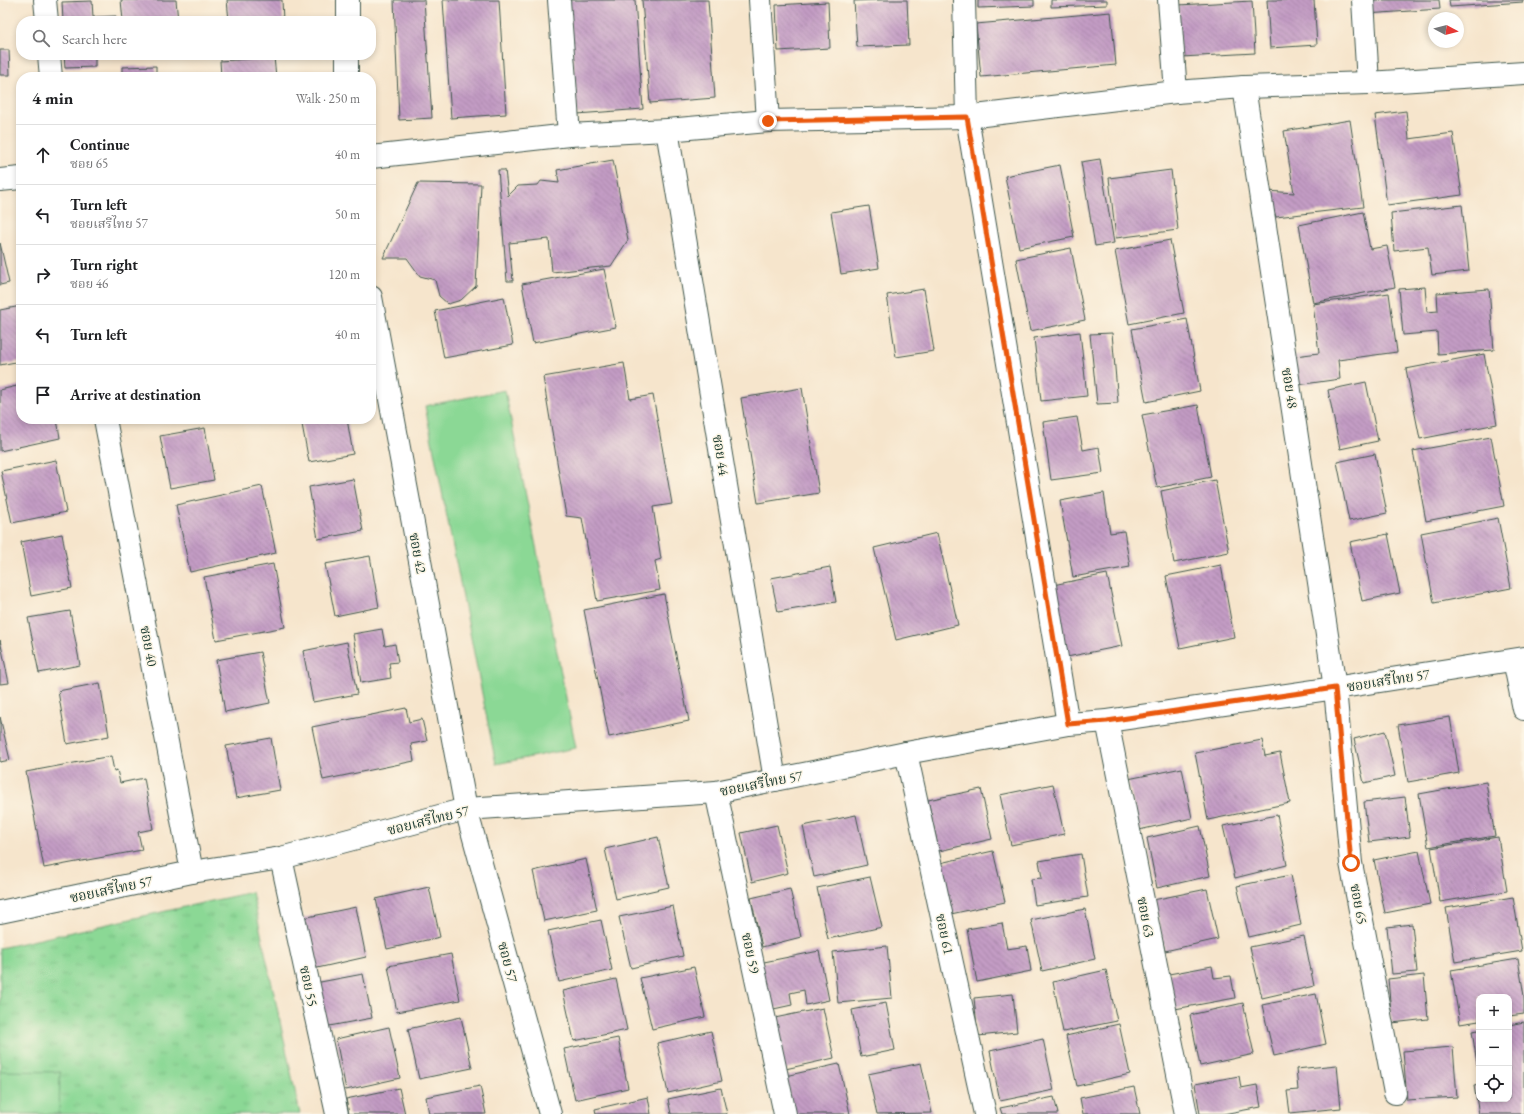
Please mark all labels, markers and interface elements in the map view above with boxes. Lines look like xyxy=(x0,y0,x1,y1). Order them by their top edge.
north arrow xyxy=(1428,12,1464,48)
search box xyxy=(16,16,376,60)
icon: search xyxy=(30,27,52,49)
text: Search here xyxy=(62,29,127,48)
text: 4 min xyxy=(32,87,73,109)
text: Walk · 250 m xyxy=(296,90,360,107)
route end xyxy=(759,112,777,130)
text: Continue xyxy=(70,135,130,154)
icon: ahead xyxy=(32,144,54,166)
text: 40 m xyxy=(335,146,360,163)
text: ซอย 65 xyxy=(70,155,108,172)
text: Turn left xyxy=(70,195,127,214)
icon: left xyxy=(32,204,54,226)
text: 50 m xyxy=(335,206,360,223)
text: ซอยเสรีไทย 57 xyxy=(70,215,148,232)
text: Turn right xyxy=(70,255,138,274)
icon: right xyxy=(32,264,54,286)
text: 120 m xyxy=(329,266,360,283)
text: ซอย 46 xyxy=(70,275,108,292)
icon: left xyxy=(32,324,54,346)
text: Turn left xyxy=(70,325,127,344)
text: 40 m xyxy=(335,326,360,343)
street label: ซอย 48 xyxy=(1278,366,1302,410)
icon: arrive xyxy=(32,384,54,406)
text: Arrive at destination xyxy=(70,385,201,404)
street label: ซอย 44 xyxy=(709,433,733,477)
street label: ซอย 42 xyxy=(405,531,431,575)
street label: ซอย 40 xyxy=(136,624,162,668)
street label: ซอยเสรีไทย 57 xyxy=(1345,664,1431,695)
street label: ซอยเสรีไทย 57 xyxy=(718,765,804,800)
street label: ซอยเสรีไทย 57 xyxy=(385,800,471,839)
route start xyxy=(1342,854,1360,872)
street label: ซอยเสรีไทย 57 xyxy=(68,870,154,907)
street label: ซอย 65 xyxy=(1346,882,1372,926)
street label: ซอย 63 xyxy=(1133,895,1159,939)
street label: ซอย 61 xyxy=(932,912,958,956)
street label: ซอย 59 xyxy=(738,931,764,975)
street label: ซอย 57 xyxy=(494,940,522,985)
street label: ซอย 55 xyxy=(296,964,322,1008)
map controls xyxy=(1476,994,1512,1102)
button: + xyxy=(1476,994,1512,1030)
button: − xyxy=(1476,1030,1512,1066)
button: locate xyxy=(1476,1066,1512,1102)

